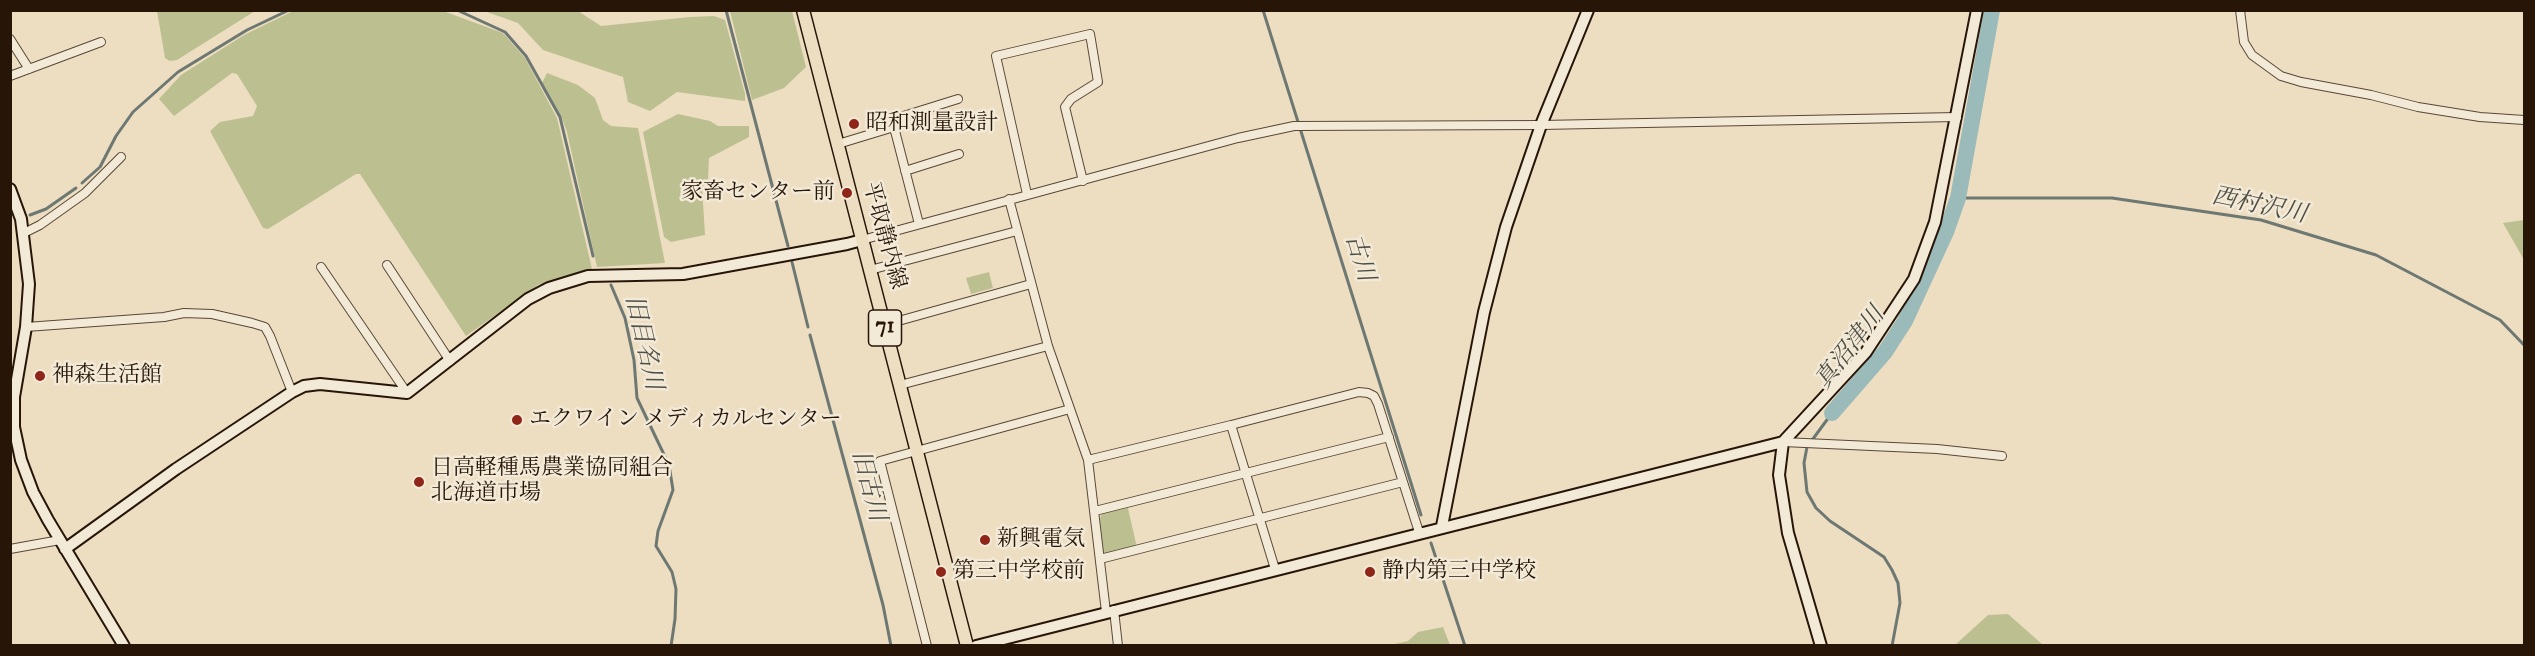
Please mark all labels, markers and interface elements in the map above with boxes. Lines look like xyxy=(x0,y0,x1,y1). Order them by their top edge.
place label: 昭和測量設計 xyxy=(866,111,998,137)
marker: 昭和測量設計 xyxy=(847,117,861,131)
street label: 平取静内線 xyxy=(856,179,910,293)
place label: 家畜センター前 xyxy=(681,180,835,206)
water label: 西村沢川 xyxy=(2209,183,2309,231)
marker: 家畜センター前 xyxy=(840,186,854,200)
water label: 古川 xyxy=(1337,231,1379,285)
water label: 旧目名川 xyxy=(617,293,667,393)
water label: 真沼津川 xyxy=(1810,302,1892,396)
road number: 71 xyxy=(868,310,902,346)
place label: 神森生活館 xyxy=(52,363,162,389)
marker: 神森生活館 xyxy=(33,369,47,383)
place label: エクワイン メディカルセンター xyxy=(529,407,842,433)
marker: エクワイン メディカルセンター xyxy=(510,413,524,427)
water label: 旧古川 xyxy=(844,447,890,525)
place label: 日高軽種馬農業協同組合 北海道市場 xyxy=(431,456,673,508)
marker: 日高軽種馬農業協同組合 北海道市場 xyxy=(412,475,426,489)
place label: 新興電気 xyxy=(997,527,1085,553)
marker: 新興電気 xyxy=(978,533,992,547)
place label: 第三中学校前 xyxy=(953,559,1085,585)
place label: 静内第三中学校 xyxy=(1382,559,1536,585)
marker: 第三中学校前 xyxy=(934,565,948,579)
marker: 静内第三中学校 xyxy=(1363,565,1377,579)

